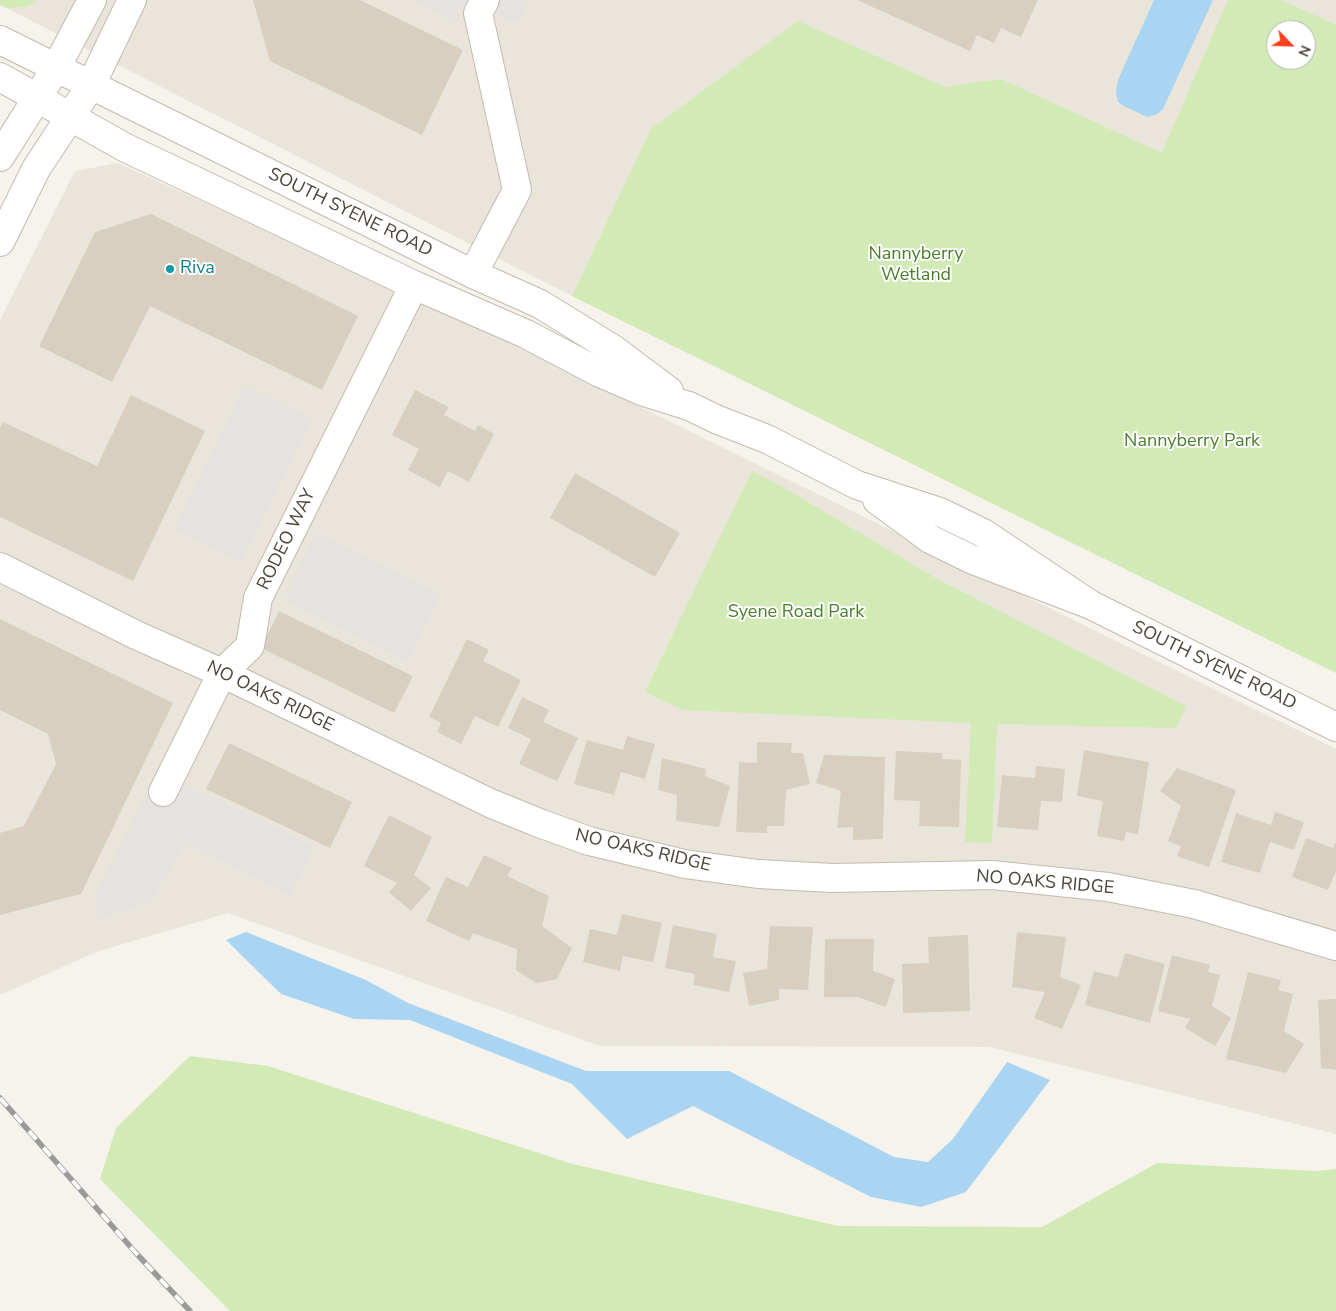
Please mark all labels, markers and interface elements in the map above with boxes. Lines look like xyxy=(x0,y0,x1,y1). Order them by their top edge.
north arrow xyxy=(1266,20,1316,70)
text: N xyxy=(1293,42,1315,60)
street label: SOUTH SYENE ROAD xyxy=(264,164,436,262)
park label: Nannyberry Wetland xyxy=(868,244,964,286)
place label: Riva xyxy=(180,258,215,280)
marker: Riva xyxy=(164,263,176,275)
park label: Nannyberry Park xyxy=(1124,431,1260,453)
street label: RODEO WAY xyxy=(253,486,321,594)
park label: Syene Road Park xyxy=(728,602,864,624)
street label: SOUTH SYENE ROAD xyxy=(1128,617,1300,715)
street label: NO OAKS RIDGE xyxy=(203,657,337,737)
street label: NO OAKS RIDGE xyxy=(573,825,713,877)
street label: NO OAKS RIDGE xyxy=(975,866,1115,900)

